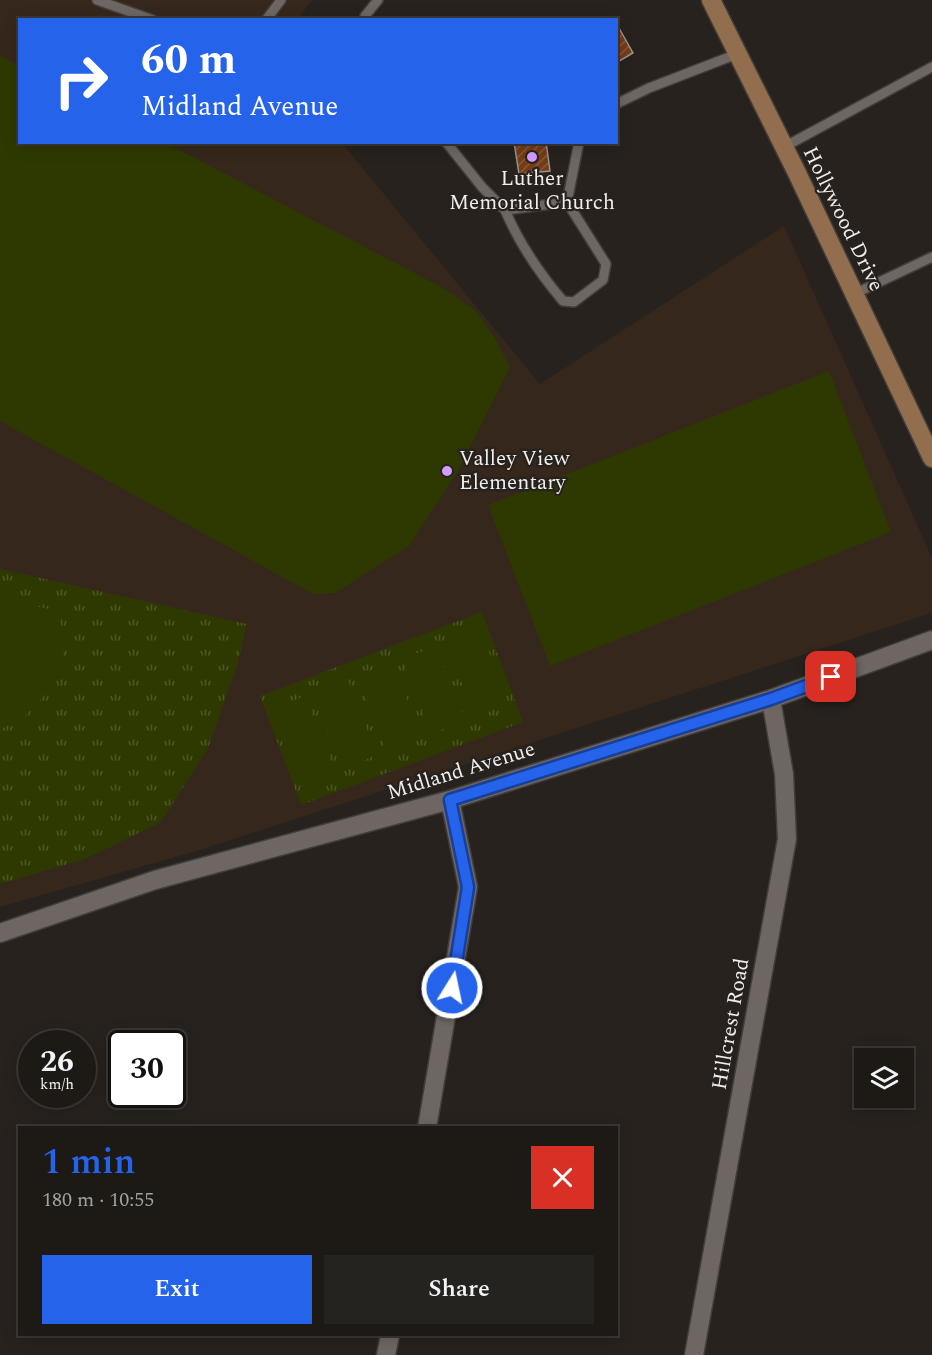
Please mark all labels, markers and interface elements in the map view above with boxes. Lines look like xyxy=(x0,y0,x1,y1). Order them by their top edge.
text: 60 m xyxy=(141,29,236,92)
icon: right xyxy=(42,42,120,120)
text: Midland Avenue xyxy=(141,86,338,128)
street label: Hollywood Drive xyxy=(794,141,892,297)
marker: Luther Memorial Church xyxy=(525,150,539,164)
place label: Luther Memorial Church xyxy=(449,163,615,219)
place label: Valley View Elementary xyxy=(459,443,571,499)
marker: Valley View Elementary xyxy=(440,464,454,478)
pin xyxy=(805,651,856,702)
icon: arrive xyxy=(814,660,847,693)
street label: Midland Avenue xyxy=(383,733,539,809)
position arrow xyxy=(420,956,484,1020)
street label: Hillcrest Road xyxy=(704,956,758,1092)
speed limit sign: 30 xyxy=(108,1030,186,1108)
text: 26 xyxy=(40,1039,74,1085)
map controls xyxy=(854,1048,914,1108)
button: layers xyxy=(854,1048,914,1108)
text: km/h xyxy=(40,1073,74,1096)
text: 1 min xyxy=(42,1135,135,1190)
button: close xyxy=(531,1146,594,1209)
text: 180 m · 10:55 xyxy=(42,1185,154,1215)
button: Exit xyxy=(42,1255,312,1324)
button: Share xyxy=(324,1255,594,1324)

